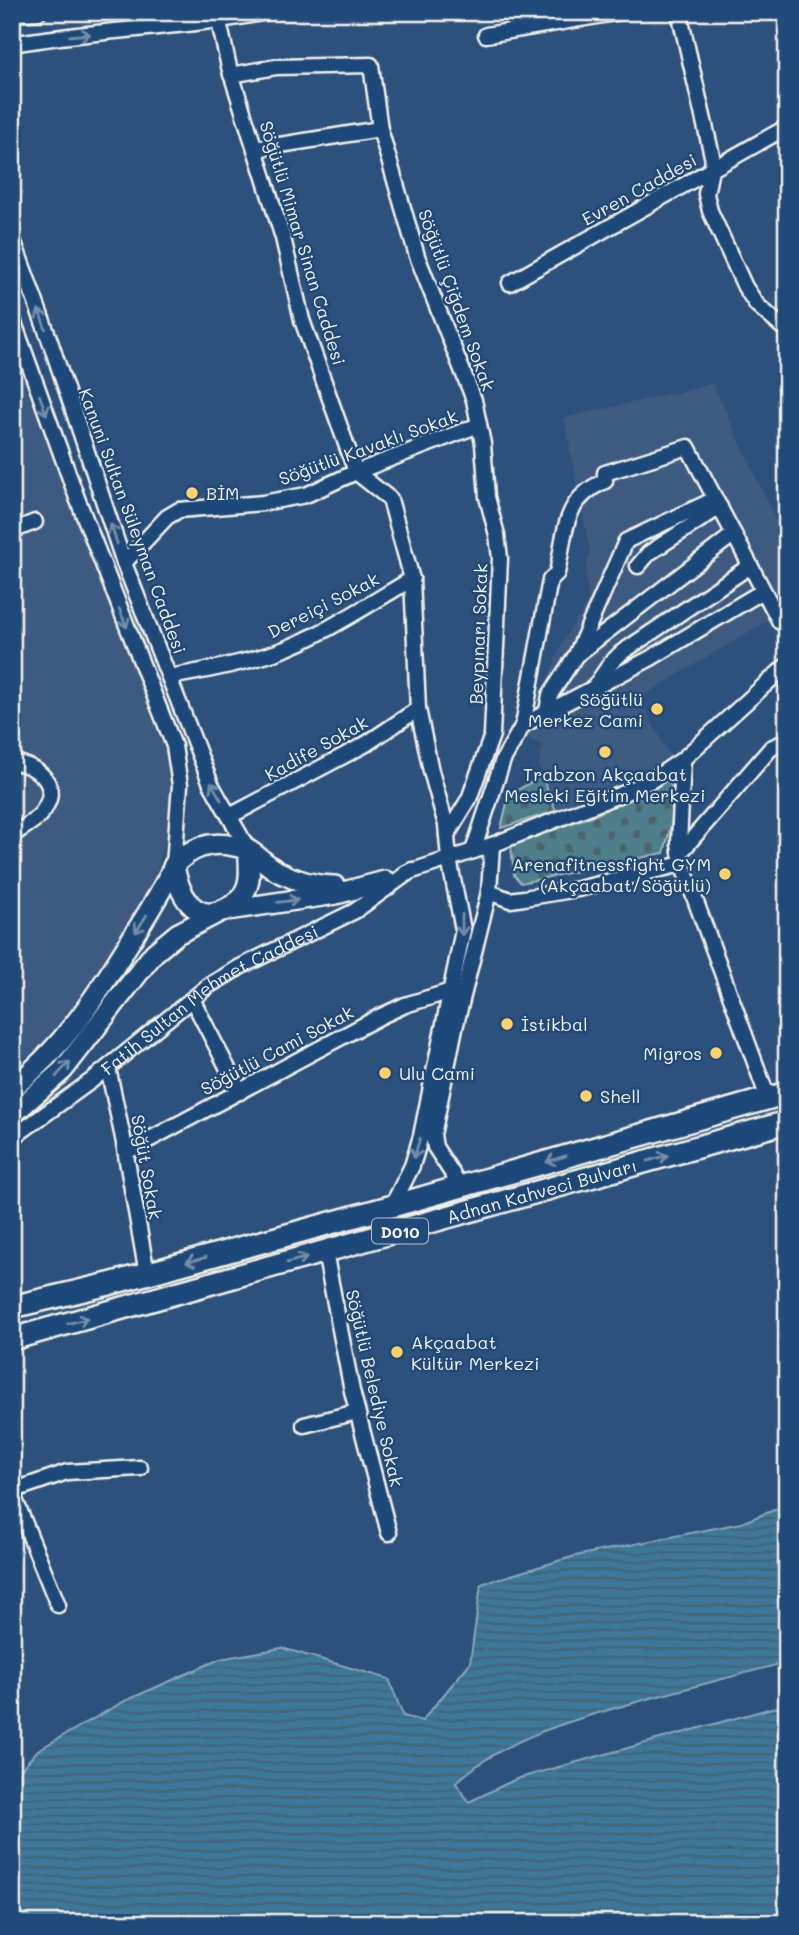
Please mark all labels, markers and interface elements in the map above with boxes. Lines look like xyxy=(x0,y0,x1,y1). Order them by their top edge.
one-way arrow xyxy=(68,28,91,41)
street label: Söğütlü Mimar Sinan Caddesi xyxy=(254,118,352,368)
street label: Evren Caddesi xyxy=(577,147,701,231)
street label: Söğütlü Çiğdem Sokak xyxy=(413,206,501,394)
one-way arrow xyxy=(34,308,47,330)
street label: Kanuni Sultan Süleyman Caddesi xyxy=(74,385,192,657)
one-way arrow xyxy=(38,393,50,415)
street label: Söğütlü Kavaklı Sokak xyxy=(275,403,461,491)
place label: BİM xyxy=(206,481,239,505)
marker: BİM xyxy=(184,485,200,501)
one-way arrow xyxy=(107,524,119,546)
street label: Beypınarı Sokak xyxy=(464,563,492,705)
street label: Dereiçi Sokak xyxy=(263,567,383,643)
one-way arrow xyxy=(117,606,130,628)
place label: Söğütlü Merkez Cami xyxy=(528,687,643,732)
marker: Söğütlü Merkez Cami xyxy=(649,701,665,717)
street label: Kadife Sokak xyxy=(260,710,372,786)
marker: Trabzon Akçaabat Mesleki Eğitim Merkezi xyxy=(597,744,613,760)
place label: Trabzon Akçaabat Mesleki Eğitim Merkezi xyxy=(504,762,706,807)
one-way arrow xyxy=(209,782,223,802)
place label: Arenafitnessfight GYM (Akçaabat/Söğütlü) xyxy=(512,852,711,897)
marker: Arenafitnessfight GYM (Akçaabat/Söğütlü) xyxy=(717,866,733,882)
one-way arrow xyxy=(276,894,299,907)
one-way arrow xyxy=(134,914,149,933)
one-way arrow xyxy=(455,914,468,937)
street label: Fatih Sultan Mehmet Caddesi xyxy=(96,919,322,1080)
street label: Söğütlü Cami Sokak xyxy=(196,1000,358,1100)
place label: İstikbal xyxy=(521,1012,588,1036)
marker: İstikbal xyxy=(499,1016,515,1032)
place label: Migros xyxy=(643,1041,702,1065)
marker: Migros xyxy=(708,1045,724,1061)
one-way arrow xyxy=(54,1061,71,1078)
place label: Ulu Cami xyxy=(399,1061,475,1085)
marker: Ulu Cami xyxy=(377,1065,393,1081)
place label: Shell xyxy=(600,1084,640,1108)
marker: Shell xyxy=(578,1088,594,1104)
street label: Söğüt Sokak xyxy=(126,1113,168,1221)
one-way arrow xyxy=(410,1137,423,1159)
one-way arrow xyxy=(646,1151,668,1164)
street label: Adnan Kahveci Bulvarı xyxy=(444,1153,640,1229)
one-way arrow xyxy=(546,1154,568,1167)
road number: D010 xyxy=(372,1218,428,1244)
one-way arrow xyxy=(285,1253,308,1266)
one-way arrow xyxy=(185,1254,208,1267)
street label: Söğütlü Belediye Sokak xyxy=(341,1287,409,1489)
one-way arrow xyxy=(66,1314,89,1327)
place label: Akçaabat Kültür Merkezi xyxy=(411,1330,540,1375)
marker: Akçaabat Kültür Merkezi xyxy=(389,1344,405,1360)

